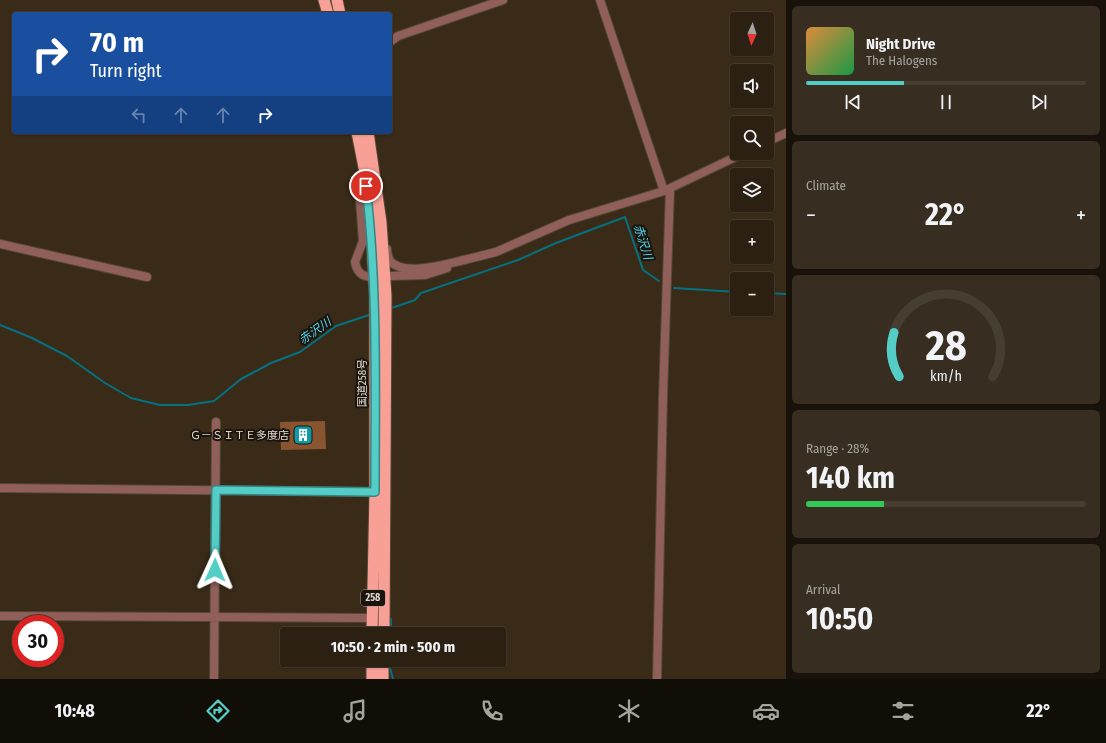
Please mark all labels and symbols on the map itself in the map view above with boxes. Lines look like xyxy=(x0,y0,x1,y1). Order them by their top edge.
north arrow xyxy=(730,12,774,56)
pin xyxy=(349,169,383,203)
water label: 赤沢川 xyxy=(631,223,656,263)
water label: 赤沢川 xyxy=(296,314,335,347)
street label: 国道258号 xyxy=(356,359,369,407)
building icon: Ｇ－ＳＩＴＥ多度店 xyxy=(292,424,314,446)
place label: Ｇ－ＳＩＴＥ多度店 xyxy=(190,429,289,442)
position arrow xyxy=(194,549,236,591)
road number: 258 xyxy=(361,590,385,606)
speed limit sign: 30 xyxy=(12,615,64,667)

